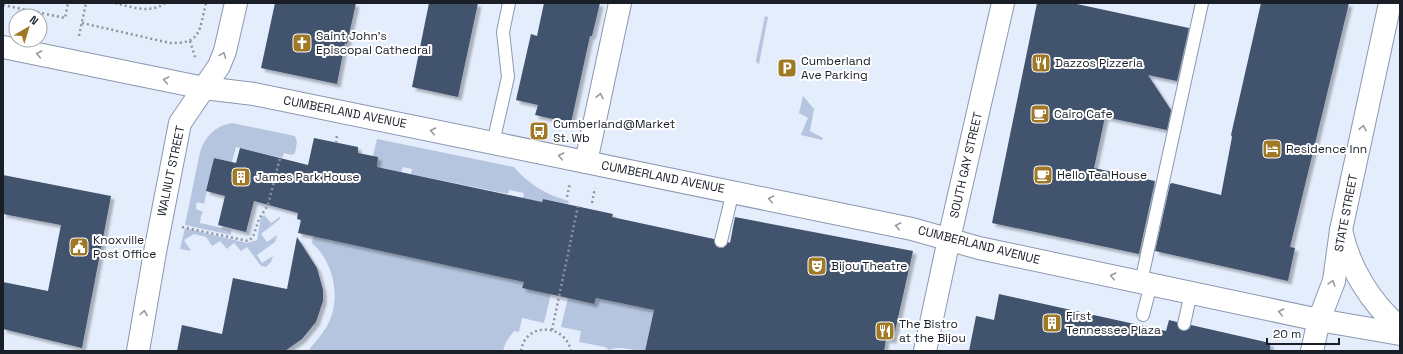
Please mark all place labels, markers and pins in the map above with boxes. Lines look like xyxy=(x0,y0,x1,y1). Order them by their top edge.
place label: Saint John's Episcopal Cathedral xyxy=(316,28,431,58)
church icon: Saint John's Episcopal Cathedral xyxy=(291,32,313,54)
restaurant icon: Dazzos Pizzeria xyxy=(1030,52,1052,74)
place label: Cumberland Ave Parking xyxy=(801,53,871,83)
place label: Dazzos Pizzeria xyxy=(1055,55,1143,71)
parking icon: Cumberland Ave Parking xyxy=(776,57,798,79)
cafe icon: Cairo Cafe xyxy=(1029,103,1051,125)
place label: Cairo Cafe xyxy=(1054,106,1113,122)
place label: Cumberland@Market St. Wb xyxy=(553,116,675,146)
bus stop icon: Cumberland@Market St. Wb xyxy=(528,120,550,142)
hotel icon: Residence Inn xyxy=(1261,138,1283,160)
place label: Residence Inn xyxy=(1286,141,1367,157)
cafe icon: Hello Tea House xyxy=(1032,164,1054,186)
building icon: James Park House xyxy=(230,166,252,188)
place label: Hello Tea House xyxy=(1057,167,1147,183)
place label: James Park House xyxy=(255,169,360,185)
place label: Knoxville Post Office xyxy=(93,232,156,262)
public building icon: Knoxville Post Office xyxy=(68,236,90,258)
theatre icon: Bijou Theatre xyxy=(806,255,828,277)
place label: Bijou Theatre xyxy=(831,258,907,274)
place label: First Tennessee Plaza xyxy=(1066,308,1161,338)
building icon: First Tennessee Plaza xyxy=(1041,312,1063,334)
place label: The Bistro at the Bijou xyxy=(899,316,966,346)
restaurant icon: The Bistro at the Bijou xyxy=(874,320,896,342)

